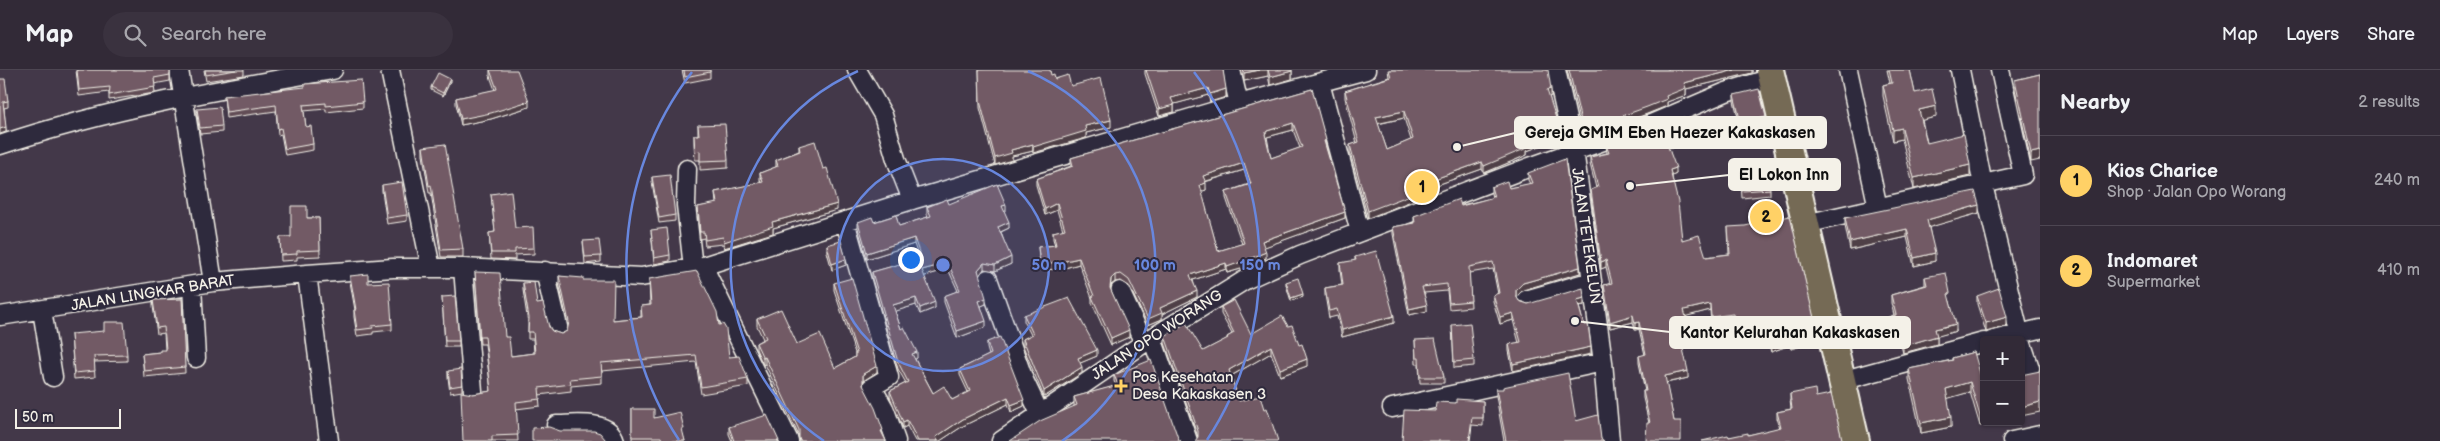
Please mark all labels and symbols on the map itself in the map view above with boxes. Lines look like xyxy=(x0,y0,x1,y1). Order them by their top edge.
callout: Gereja GMIM Eben Haezer Kakaskasen xyxy=(1515,117,1826,148)
text: Gereja GMIM Eben Haezer Kakaskasen xyxy=(1525,124,1815,143)
callout: El Lokon Inn xyxy=(1729,159,1840,190)
text: El Lokon Inn xyxy=(1739,166,1829,185)
street label: JALAN TETEKELUN xyxy=(1567,167,1605,305)
pin: 1 xyxy=(1406,168,1438,206)
pin: 2 xyxy=(1750,198,1782,236)
your location xyxy=(898,247,924,273)
centre of rings xyxy=(934,256,952,274)
text: 50 m xyxy=(1032,256,1067,275)
text: 100 m xyxy=(1134,256,1176,275)
text: 150 m xyxy=(1239,256,1281,275)
street label: JALAN LINGKAR BARAT xyxy=(70,271,236,315)
street label: JALAN OPO WORANG xyxy=(1088,286,1226,384)
callout: Kantor Kelurahan Kakaskasen xyxy=(1670,317,1910,348)
text: Kantor Kelurahan Kakaskasen xyxy=(1680,324,1900,343)
place label: Pos Kesehatan Desa Kakaskasen 3 xyxy=(1132,368,1266,404)
marker: Pos Kesehatan Desa Kakaskasen 3 xyxy=(1114,379,1128,393)
scale bar xyxy=(15,406,121,429)

